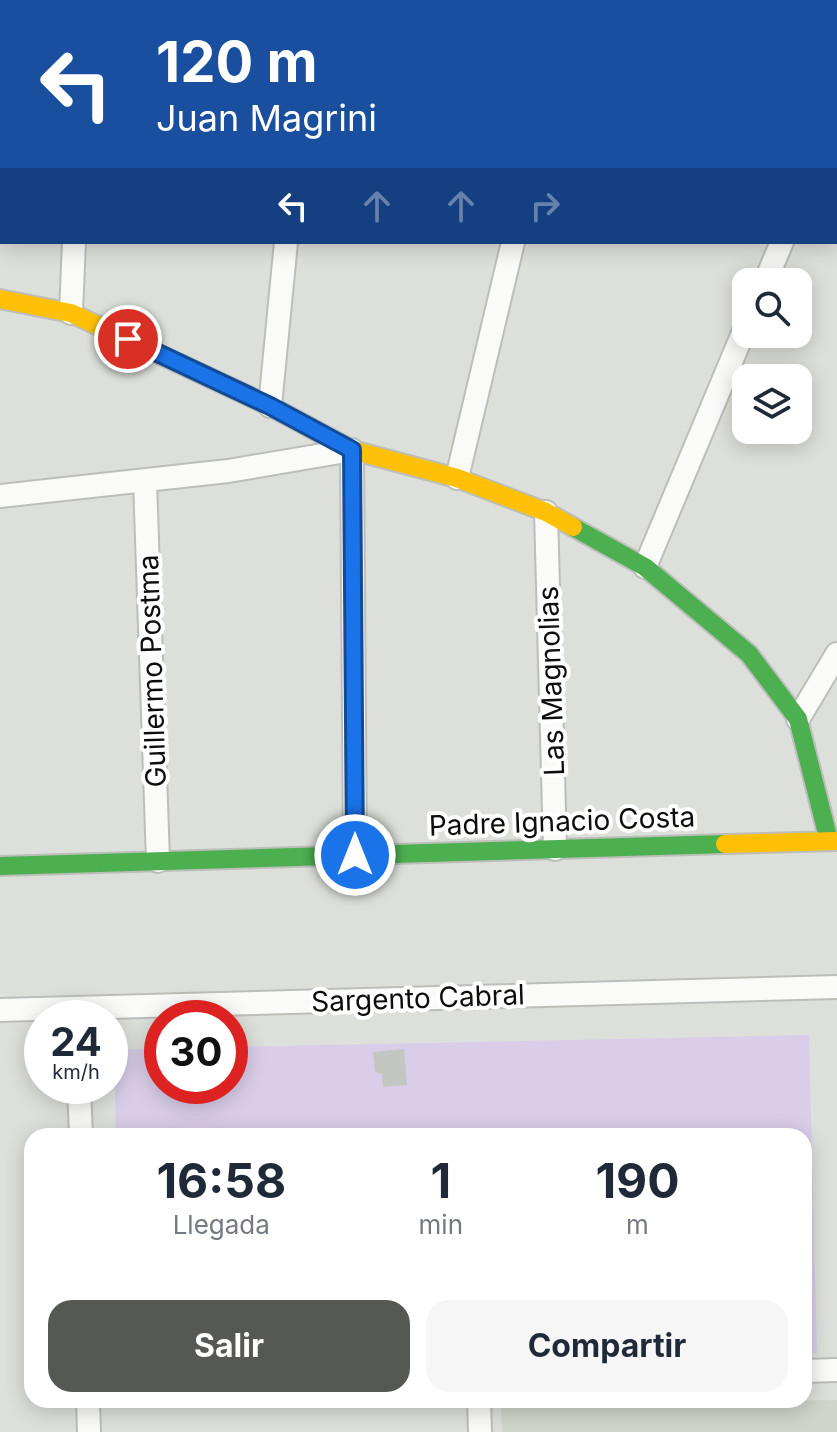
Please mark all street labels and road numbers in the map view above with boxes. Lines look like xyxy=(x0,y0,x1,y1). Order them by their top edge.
street label: Guillermo Postma xyxy=(131,554,173,788)
street label: Las Magnolias xyxy=(531,586,571,776)
street label: Padre Ignacio Costa xyxy=(428,799,696,843)
street label: Sargento Cabral xyxy=(311,977,525,1019)

